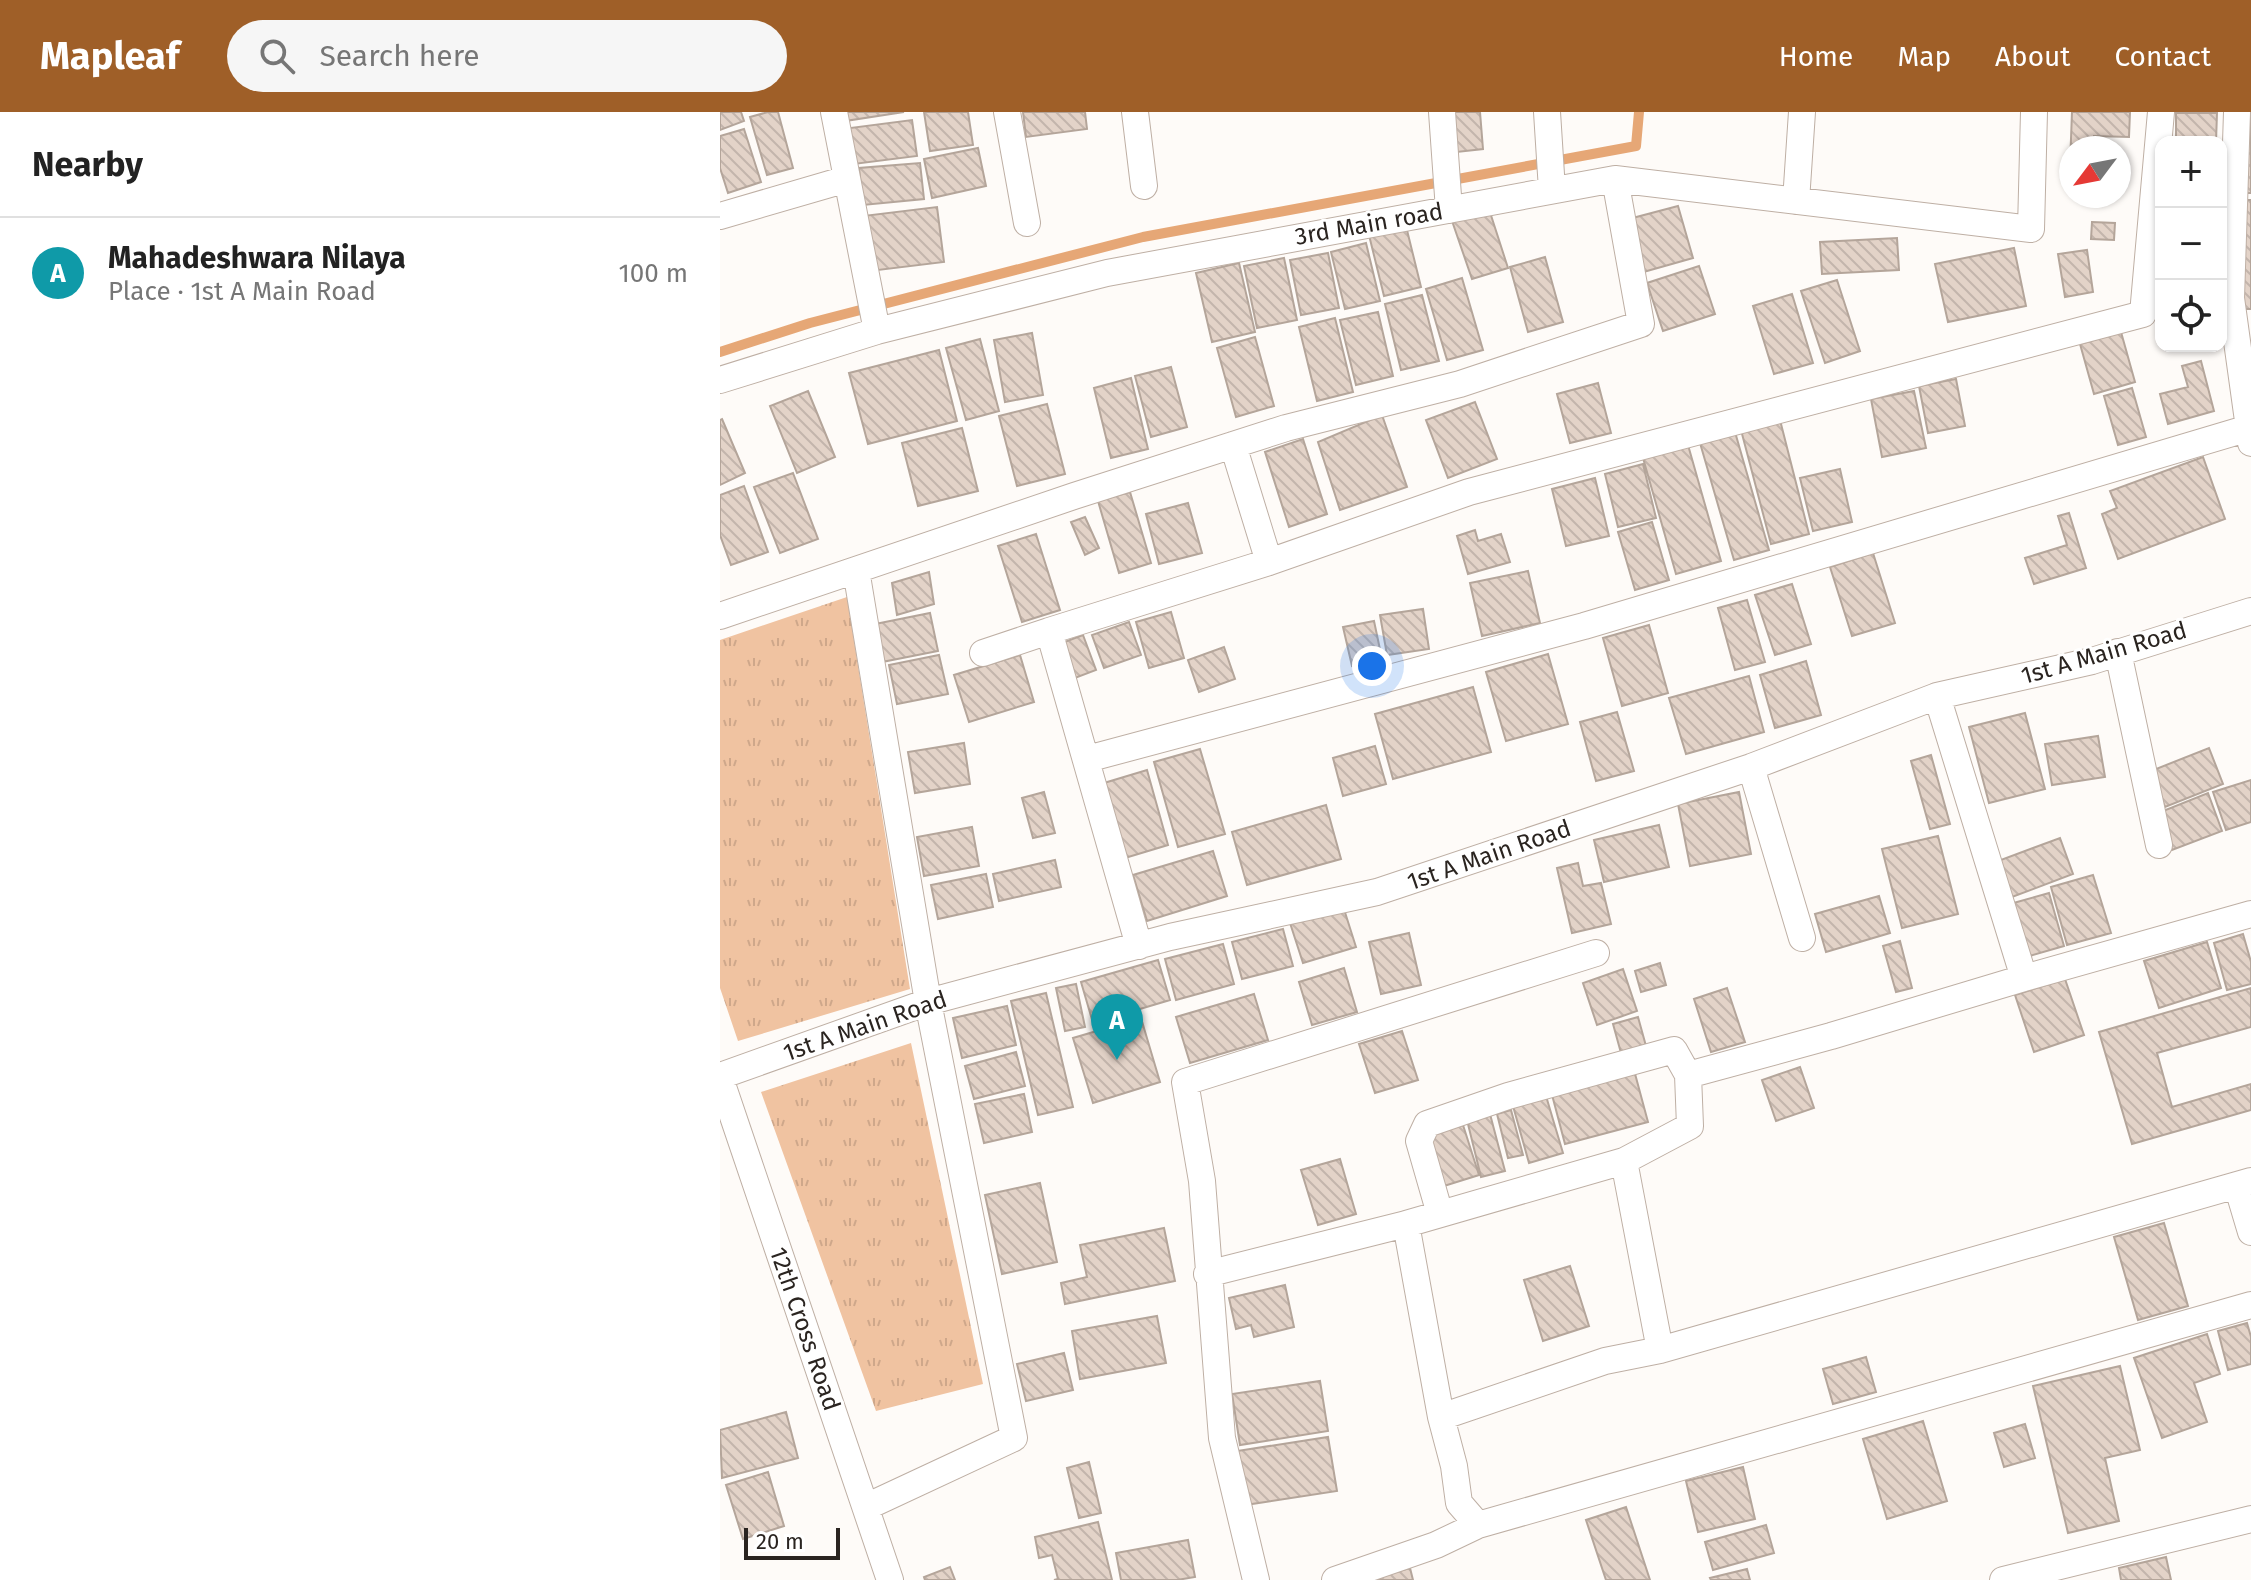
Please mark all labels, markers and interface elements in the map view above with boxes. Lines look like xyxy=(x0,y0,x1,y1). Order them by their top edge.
search box xyxy=(227,20,787,92)
text: Mapleaf xyxy=(40,33,179,79)
icon: search xyxy=(255,34,299,78)
text: Search here xyxy=(319,38,480,74)
text: Home xyxy=(1779,40,1853,73)
text: Map xyxy=(1897,40,1951,73)
text: About xyxy=(1995,40,2070,73)
text: Contact xyxy=(2114,40,2211,73)
north arrow xyxy=(2059,136,2131,208)
map controls xyxy=(2155,136,2227,352)
button: + xyxy=(2155,136,2227,208)
text: Nearby xyxy=(32,144,143,185)
street label: 3rd Main road xyxy=(1293,197,1445,251)
button: − xyxy=(2155,208,2227,280)
text: Mahadeshwara Nilaya xyxy=(108,240,406,276)
text: A xyxy=(50,258,66,289)
text: 100 m xyxy=(619,258,688,289)
text: Place · 1st A Main Road xyxy=(108,276,376,307)
button: locate xyxy=(2155,280,2227,352)
street label: 1st A Main Road xyxy=(2018,616,2190,690)
your location xyxy=(1352,646,1392,686)
street label: 1st A Main Road xyxy=(1404,814,1574,896)
street label: 1st A Main Road xyxy=(780,985,950,1067)
pin: A xyxy=(1091,994,1143,1060)
street label: 12th Cross Road xyxy=(764,1244,846,1414)
scale bar xyxy=(744,1524,840,1560)
text: 20 m xyxy=(756,1528,804,1555)

